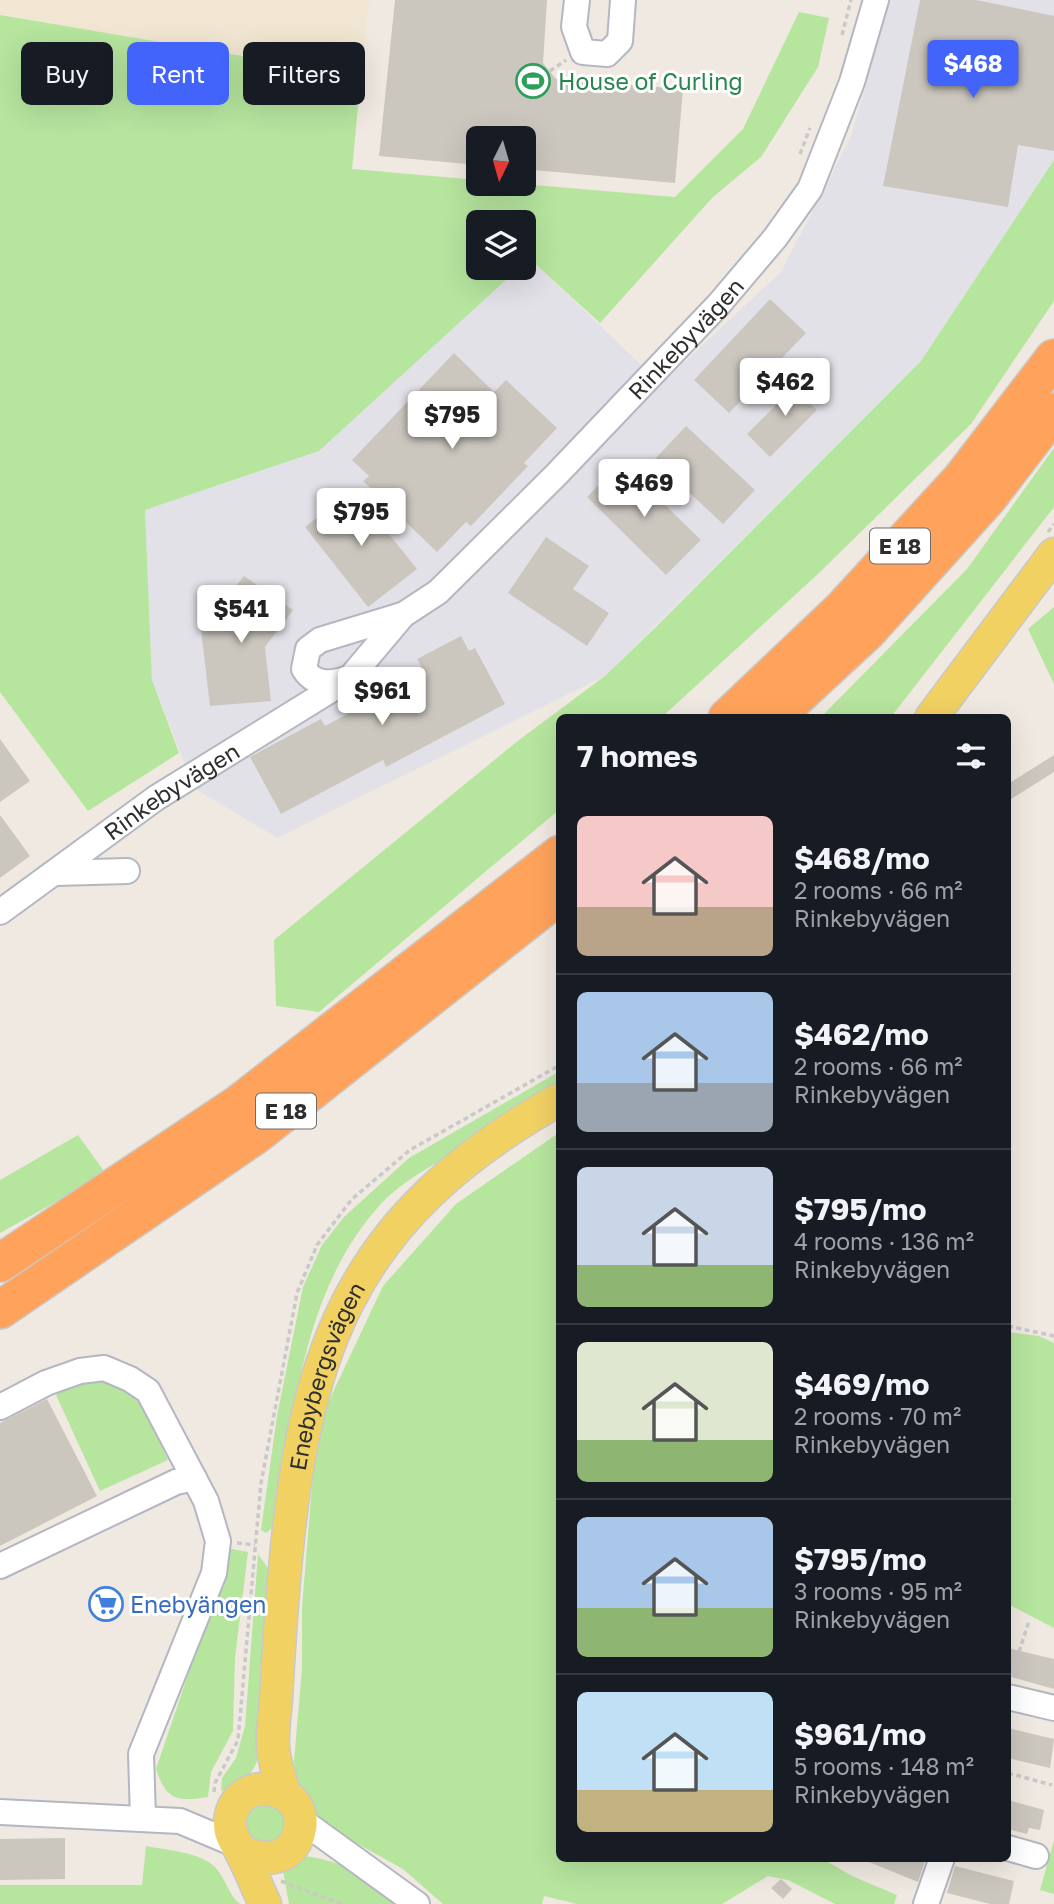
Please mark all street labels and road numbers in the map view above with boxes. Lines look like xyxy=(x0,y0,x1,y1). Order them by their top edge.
street label: Rinkebyvägen xyxy=(622,272,749,405)
road number: E 18 xyxy=(870,528,930,564)
street label: Rinkebyvägen xyxy=(98,736,244,845)
road number: E 18 xyxy=(256,1094,316,1128)
street label: Enebybergsvägen xyxy=(283,1277,370,1473)

